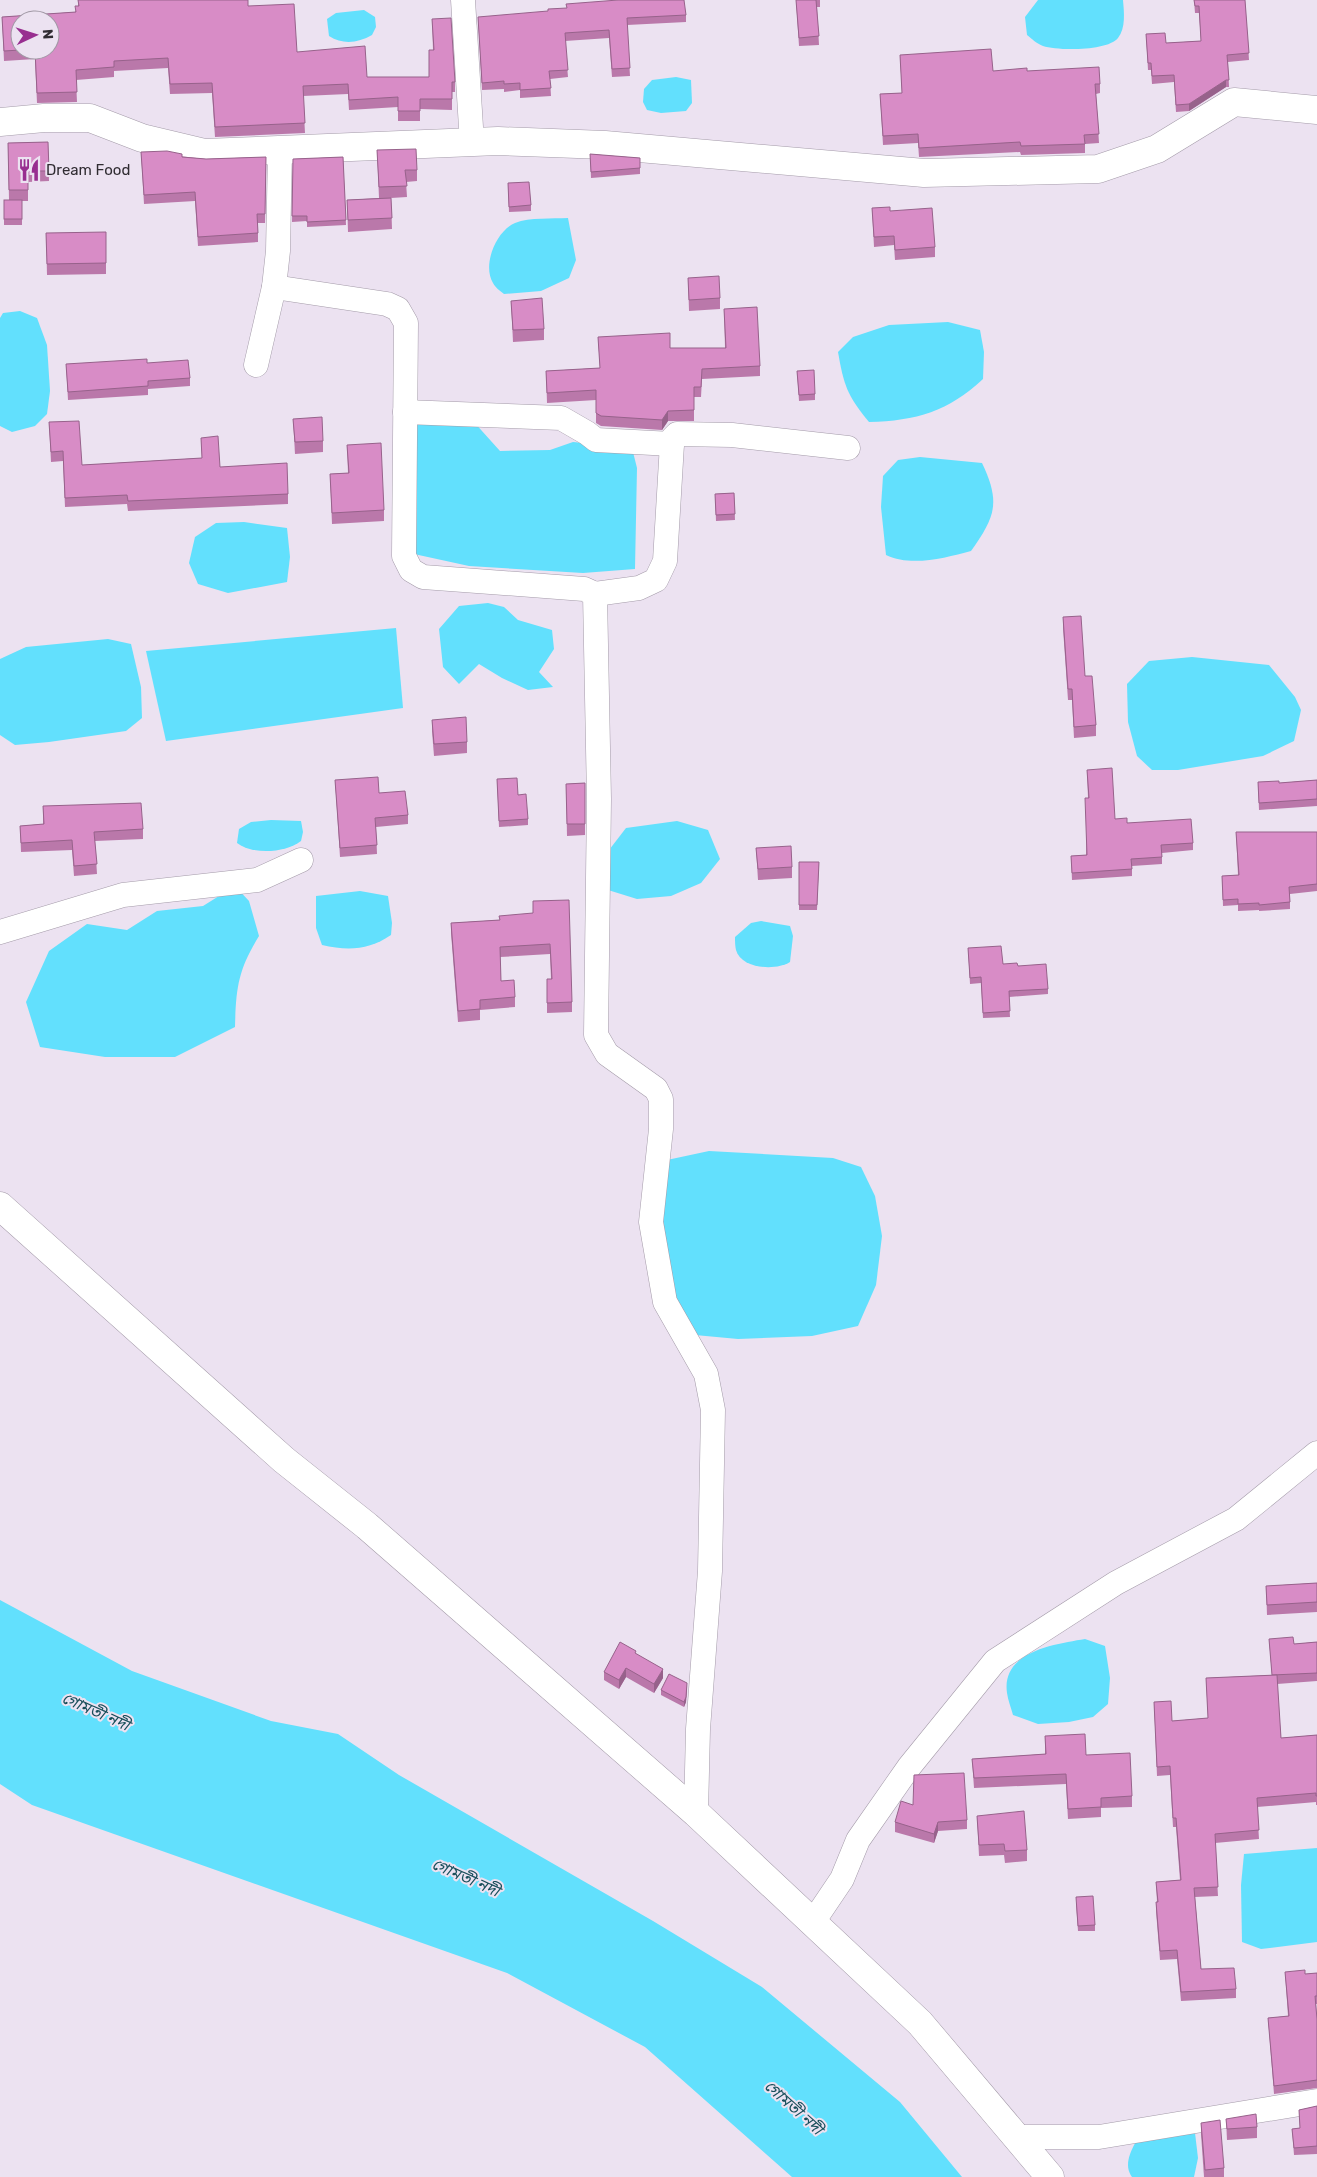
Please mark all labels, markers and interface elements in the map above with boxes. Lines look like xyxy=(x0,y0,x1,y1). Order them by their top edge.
north arrow xyxy=(10,10,60,60)
text: N xyxy=(39,29,56,40)
restaurant icon: Dream Food xyxy=(16,157,42,183)
place label: Dream Food xyxy=(46,161,130,179)
water label: গোমতী নদী xyxy=(59,1688,135,1736)
water label: গোমতী নদী xyxy=(429,1854,505,1902)
water label: গোমতী নদী xyxy=(761,2076,829,2140)

